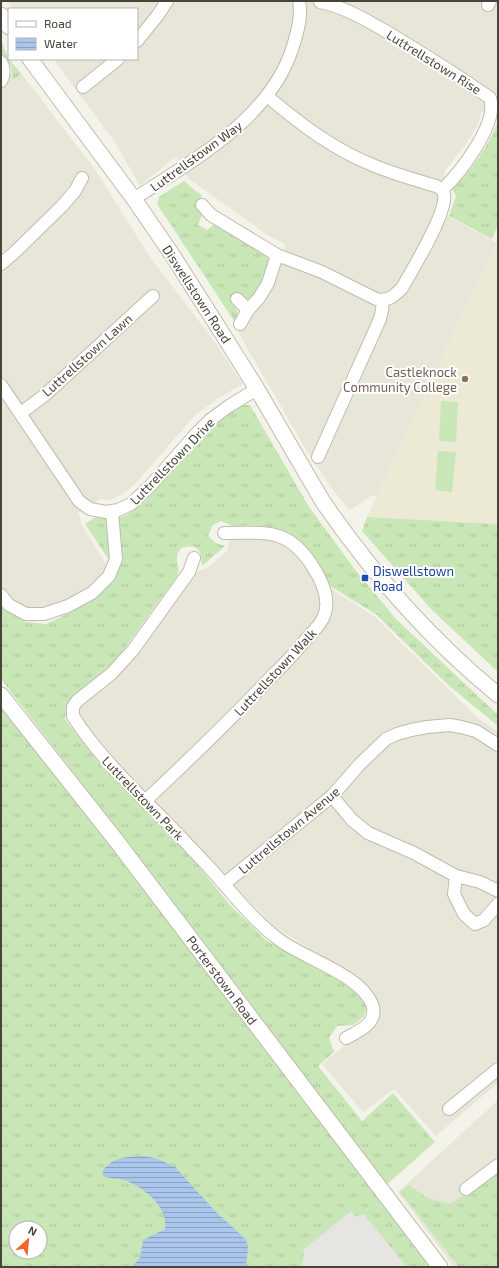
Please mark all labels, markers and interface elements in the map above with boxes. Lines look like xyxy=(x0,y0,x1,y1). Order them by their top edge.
legend xyxy=(8,8,138,60)
text: Road xyxy=(44,16,72,30)
street label: Luttrellstown Rise xyxy=(384,26,484,98)
text: Water xyxy=(44,36,78,50)
street label: Luttrellstown Way xyxy=(147,117,245,195)
street label: Diswellstown Road xyxy=(159,242,235,346)
street label: Luttrellstown Lawn xyxy=(39,310,135,400)
place label: Castleknock Community College xyxy=(343,364,457,395)
marker: Castleknock Community College xyxy=(460,374,470,384)
street label: Luttrellstown Drive xyxy=(126,414,218,508)
place label: Diswellstown Road xyxy=(373,563,454,594)
marker: Diswellstown Road xyxy=(360,573,370,583)
street label: Luttrellstown Walk xyxy=(230,625,320,719)
street label: Luttrellstown Park xyxy=(99,753,187,844)
street label: Luttrellstown Avenue xyxy=(235,783,343,877)
street label: Porterstown Road xyxy=(183,932,261,1028)
north arrow xyxy=(8,1220,48,1260)
text: N xyxy=(26,1223,39,1238)

